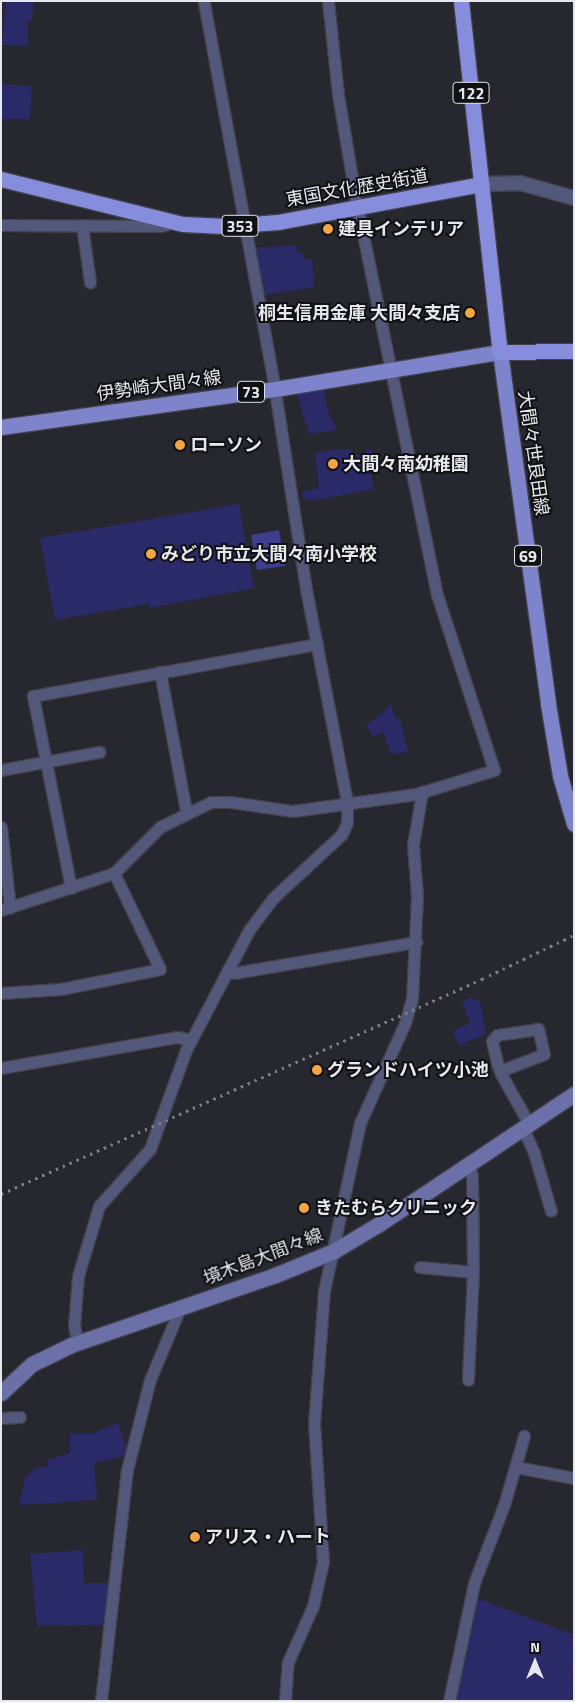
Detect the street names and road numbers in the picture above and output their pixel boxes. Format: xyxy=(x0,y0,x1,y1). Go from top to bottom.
road number: 122 xyxy=(452,80,490,106)
street label: 東国文化歴史街道 xyxy=(284,165,430,211)
road number: 353 xyxy=(221,212,259,240)
street label: 伊勢崎大間々線 xyxy=(95,367,223,405)
road number: 73 xyxy=(236,378,266,406)
street label: 大間々世良田線 xyxy=(514,389,552,517)
road number: 69 xyxy=(513,542,543,570)
street label: 境木島大間々線 xyxy=(200,1224,326,1290)

